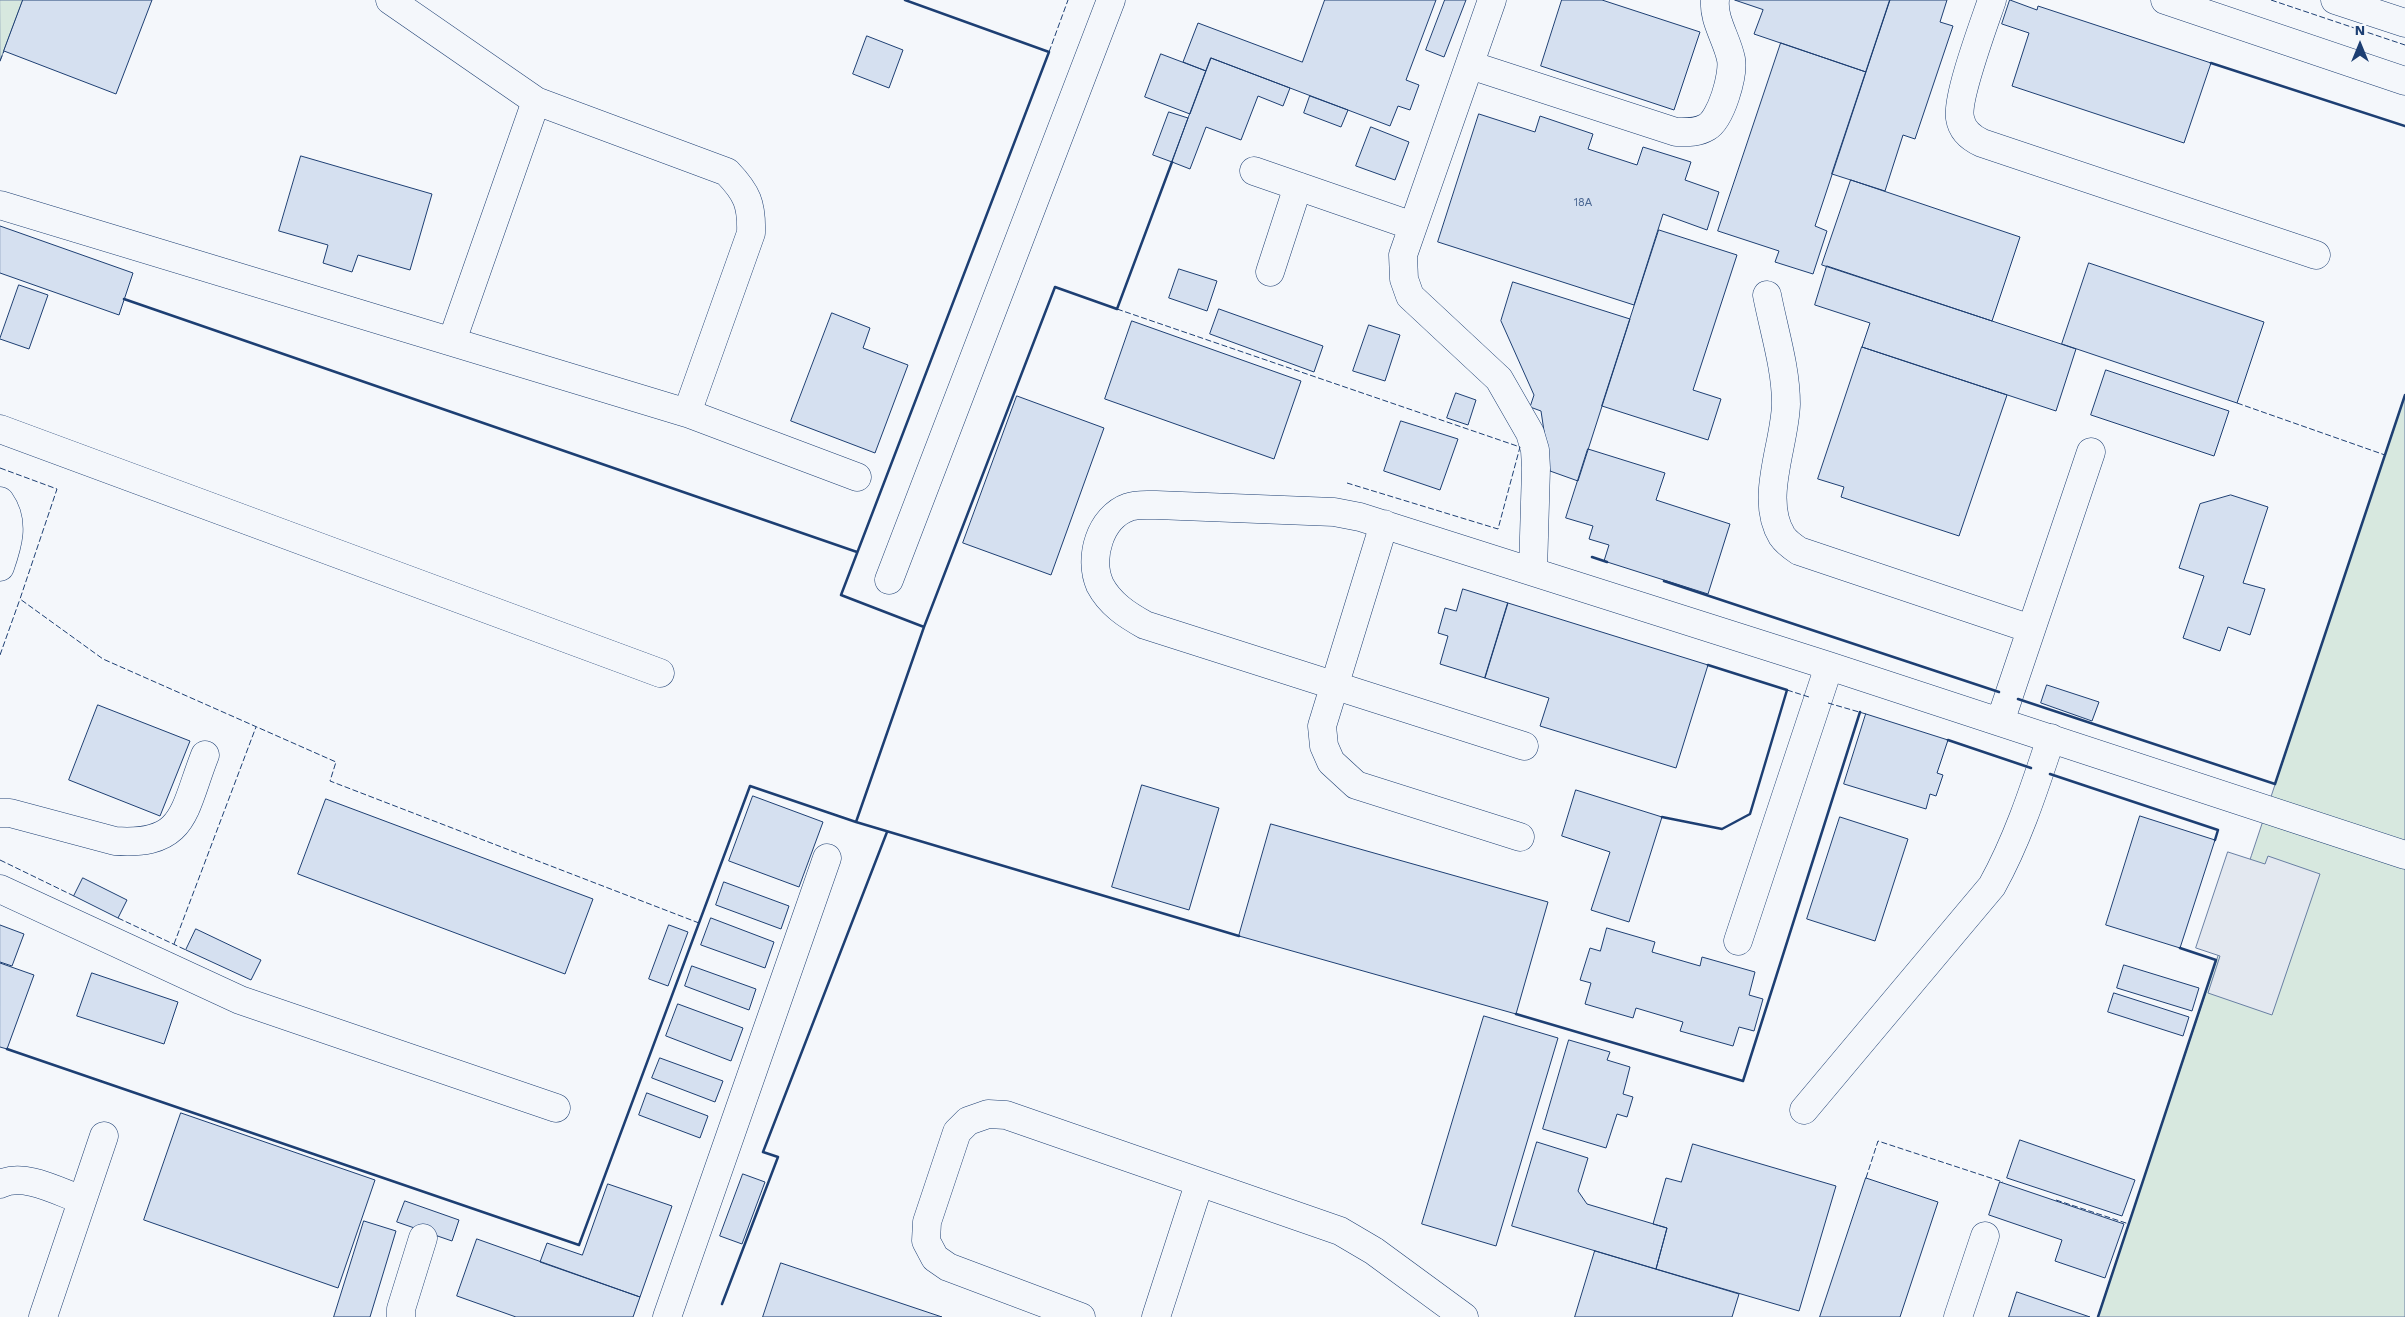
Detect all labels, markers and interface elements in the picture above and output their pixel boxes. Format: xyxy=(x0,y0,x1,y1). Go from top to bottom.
north arrow xyxy=(2335,20,2385,70)
text: N xyxy=(2355,22,2365,38)
house number: 18А xyxy=(1574,196,1592,210)

